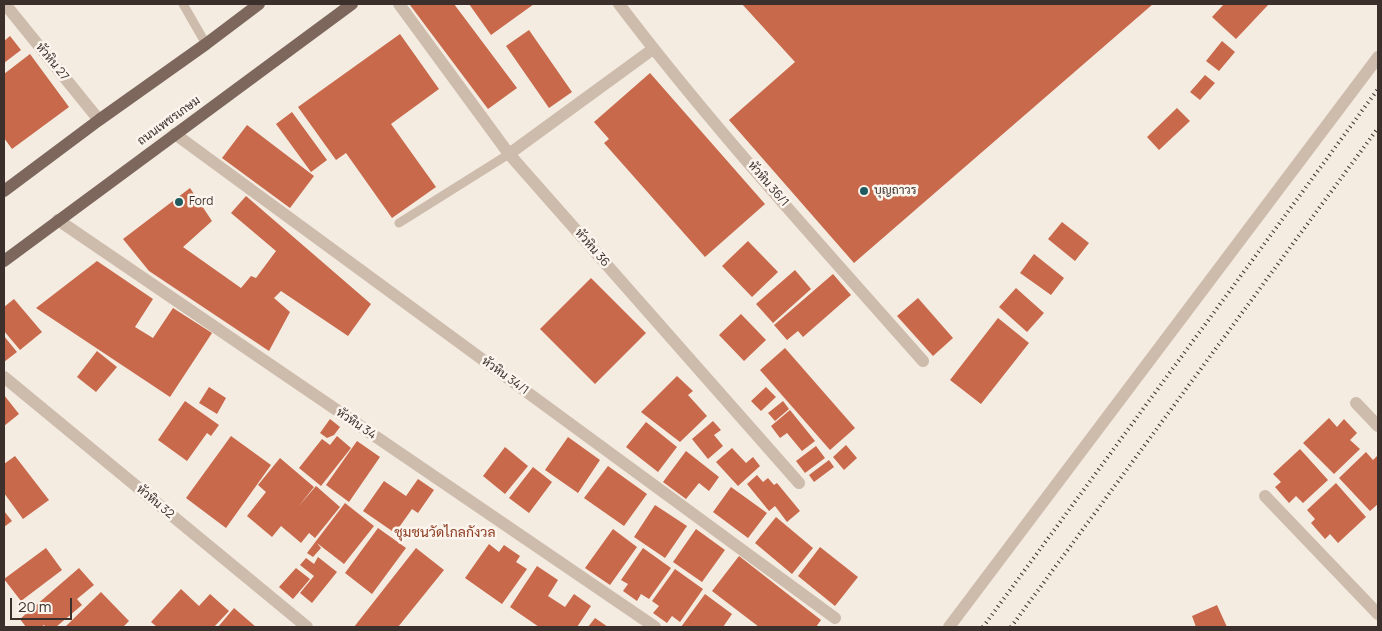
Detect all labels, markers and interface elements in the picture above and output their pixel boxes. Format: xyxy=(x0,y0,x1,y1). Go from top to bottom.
street label: หัวหิน 27 xyxy=(32,40,72,84)
street label: ถนนเพชรเกษม xyxy=(135,93,203,149)
street label: หัวหิน 36/1 xyxy=(745,159,791,209)
place label: บุญถาวร xyxy=(874,184,916,198)
marker: บุญถาวร xyxy=(858,185,870,197)
place label: Ford xyxy=(189,195,213,209)
marker: Ford xyxy=(173,196,185,208)
street label: หัวหิน 36 xyxy=(572,226,612,270)
street label: หัวหิน 34/1 xyxy=(479,354,531,398)
street label: หัวหิน 34 xyxy=(333,405,379,443)
street label: หัวหิน 32 xyxy=(133,482,177,522)
district label: ชุมชนวัดไกลกังวล xyxy=(394,525,496,541)
scale bar xyxy=(12,588,75,620)
text: 20 m xyxy=(18,596,51,617)

